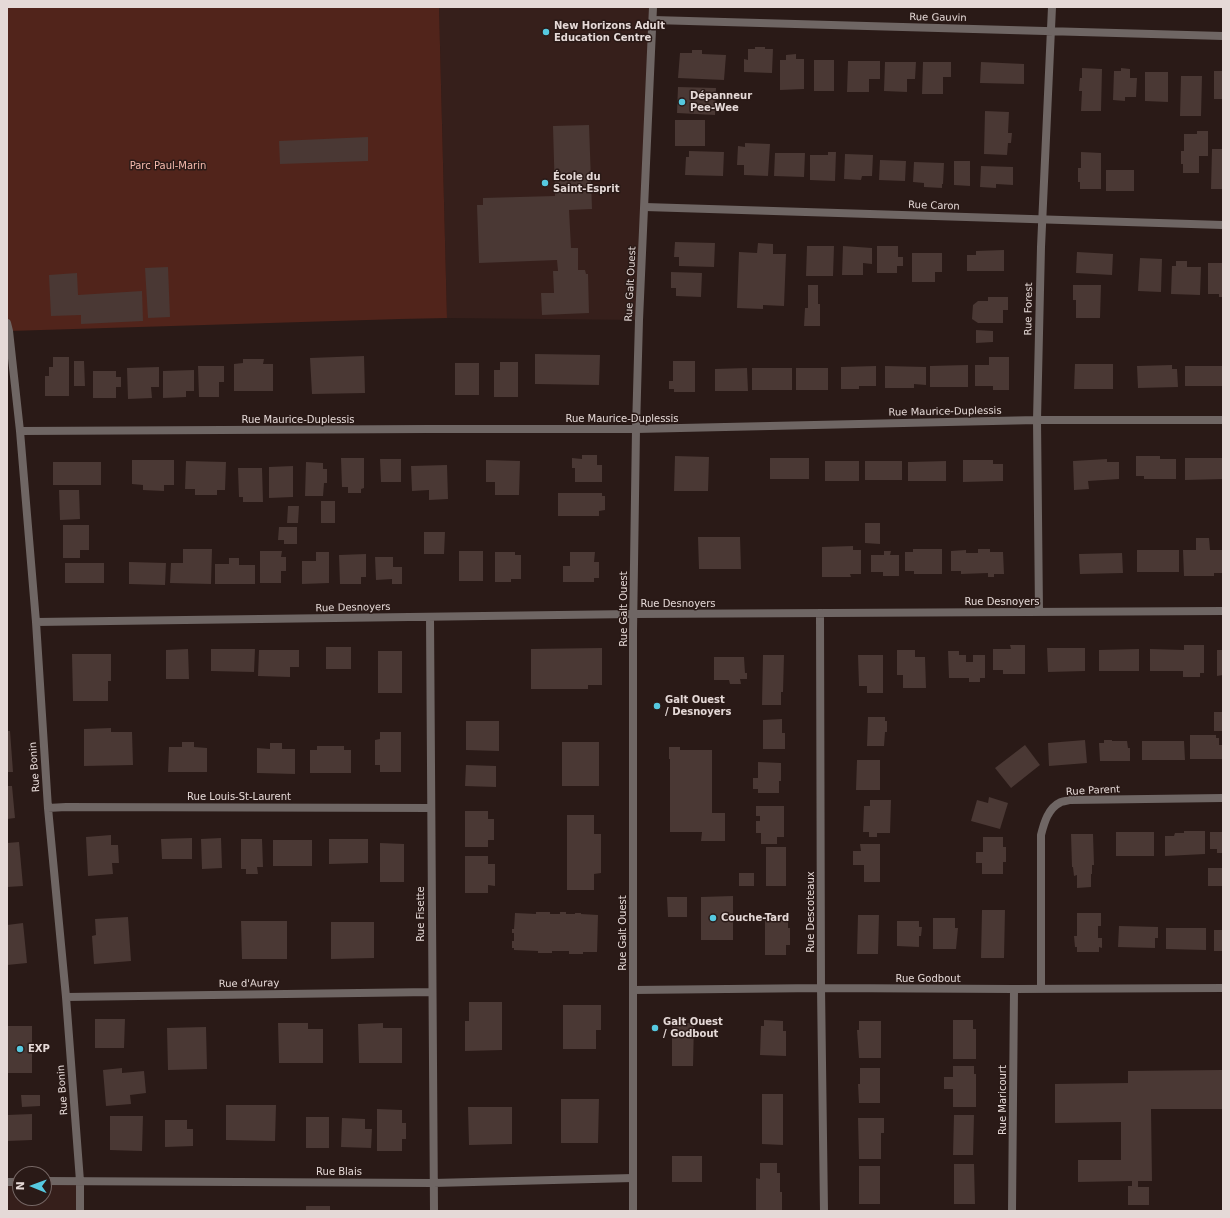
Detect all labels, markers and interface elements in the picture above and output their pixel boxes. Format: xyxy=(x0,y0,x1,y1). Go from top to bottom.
street label: Rue Gauvin xyxy=(909,11,967,25)
place label: New Horizons Adult Education Centre xyxy=(554,20,665,44)
marker: New Horizons Adult Education Centre xyxy=(541,27,551,37)
place label: Dépanneur Pee-Wee xyxy=(690,90,752,114)
marker: Dépanneur Pee-Wee xyxy=(677,97,687,107)
park label: Parc Paul-Marin xyxy=(130,160,206,172)
place label: École du Saint-Esprit xyxy=(553,171,620,194)
marker: École du Saint-Esprit xyxy=(540,178,550,188)
street label: Rue Caron xyxy=(908,199,960,213)
street label: Rue Galt Ouest xyxy=(623,246,639,322)
street label: Rue Forest xyxy=(1023,282,1035,336)
street label: Rue Maurice-Duplessis xyxy=(888,405,1002,419)
street label: Rue Maurice-Duplessis xyxy=(565,413,679,425)
street label: Rue Maurice-Duplessis xyxy=(241,414,355,426)
street label: Rue Galt Ouest xyxy=(618,571,630,647)
street label: Rue Desnoyers xyxy=(964,596,1040,608)
street label: Rue Desnoyers xyxy=(640,598,716,610)
street label: Rue Desnoyers xyxy=(315,601,391,615)
place label: Galt Ouest / Desnoyers xyxy=(665,694,731,718)
marker: Galt Ouest / Desnoyers xyxy=(652,701,662,711)
street label: Rue Bonin xyxy=(27,741,43,793)
street label: Rue Parent xyxy=(1066,784,1120,798)
street label: Rue Louis-St-Laurent xyxy=(187,791,291,803)
street label: Rue Descoteaux xyxy=(805,871,817,953)
street label: Rue Fisette xyxy=(415,886,427,942)
street label: Rue Galt Ouest xyxy=(617,895,629,971)
place label: Couche-Tard xyxy=(721,912,789,924)
marker: Couche-Tard xyxy=(708,913,718,923)
street label: Rue Godbout xyxy=(895,973,961,985)
street label: Rue d'Auray xyxy=(219,977,279,991)
place label: Galt Ouest / Godbout xyxy=(663,1016,723,1040)
marker: Galt Ouest / Godbout xyxy=(650,1023,660,1033)
place label: EXP xyxy=(28,1043,50,1055)
marker: EXP xyxy=(15,1044,25,1054)
street label: Rue Bonin xyxy=(55,1064,71,1116)
street label: Rue Maricourt xyxy=(997,1065,1009,1135)
north arrow xyxy=(12,1166,52,1206)
street label: Rue Blais xyxy=(316,1166,362,1178)
text: N xyxy=(14,1181,27,1191)

